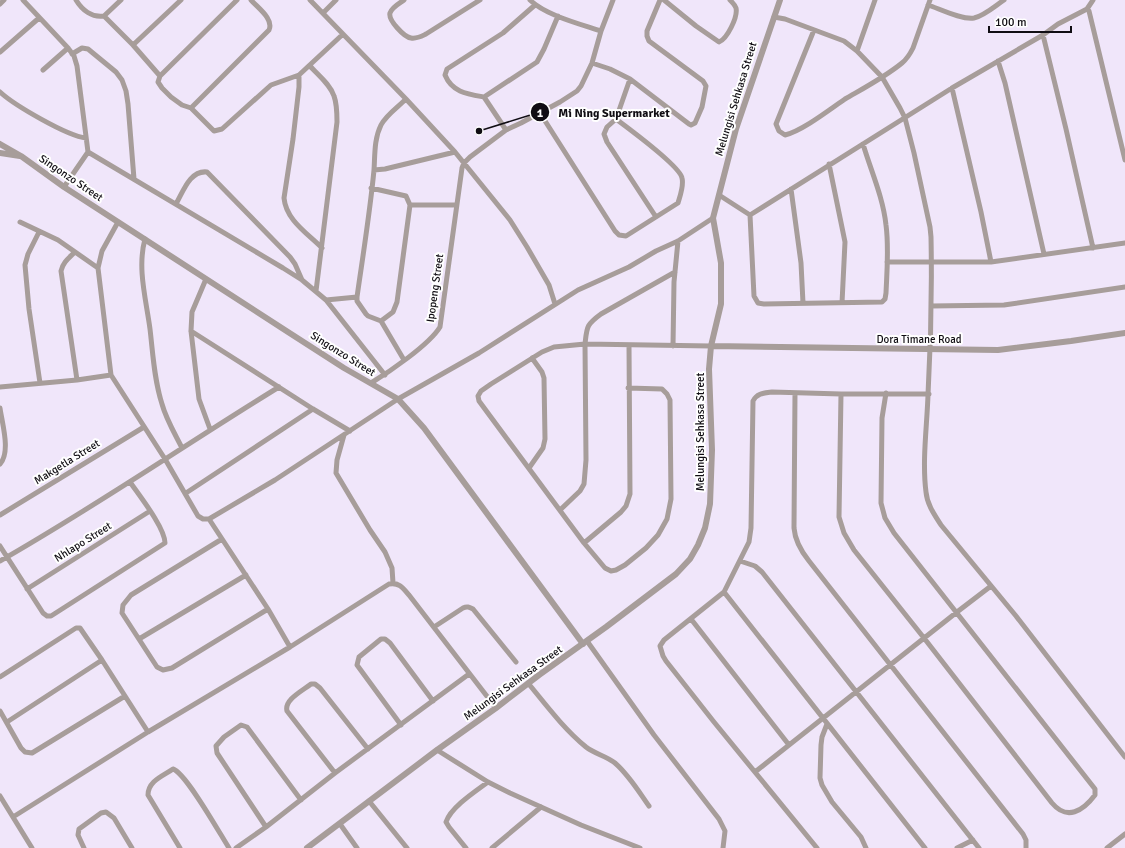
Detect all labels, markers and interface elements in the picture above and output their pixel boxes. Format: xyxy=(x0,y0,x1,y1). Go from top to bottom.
scale bar xyxy=(989,8,1071,34)
text: 100 m xyxy=(995,15,1027,30)
street label: Melungisi Sehkasa Street xyxy=(712,40,760,158)
callout: Mi Ning Supermarket xyxy=(530,100,678,124)
text: 1 xyxy=(537,106,544,121)
text: Mi Ning Supermarket xyxy=(558,106,670,121)
street label: Singonzo Street xyxy=(37,152,105,204)
street label: Ipopeng Street xyxy=(424,253,446,323)
street label: Singonzo Street xyxy=(308,329,378,379)
street label: Dora Timane Road xyxy=(876,333,962,346)
street label: Melungisi Sehkasa Street xyxy=(694,373,707,491)
street label: Makgetla Street xyxy=(32,437,102,487)
street label: Nhlapo Street xyxy=(52,519,114,565)
street label: Melungisi Sehkasa Street xyxy=(461,643,565,723)

